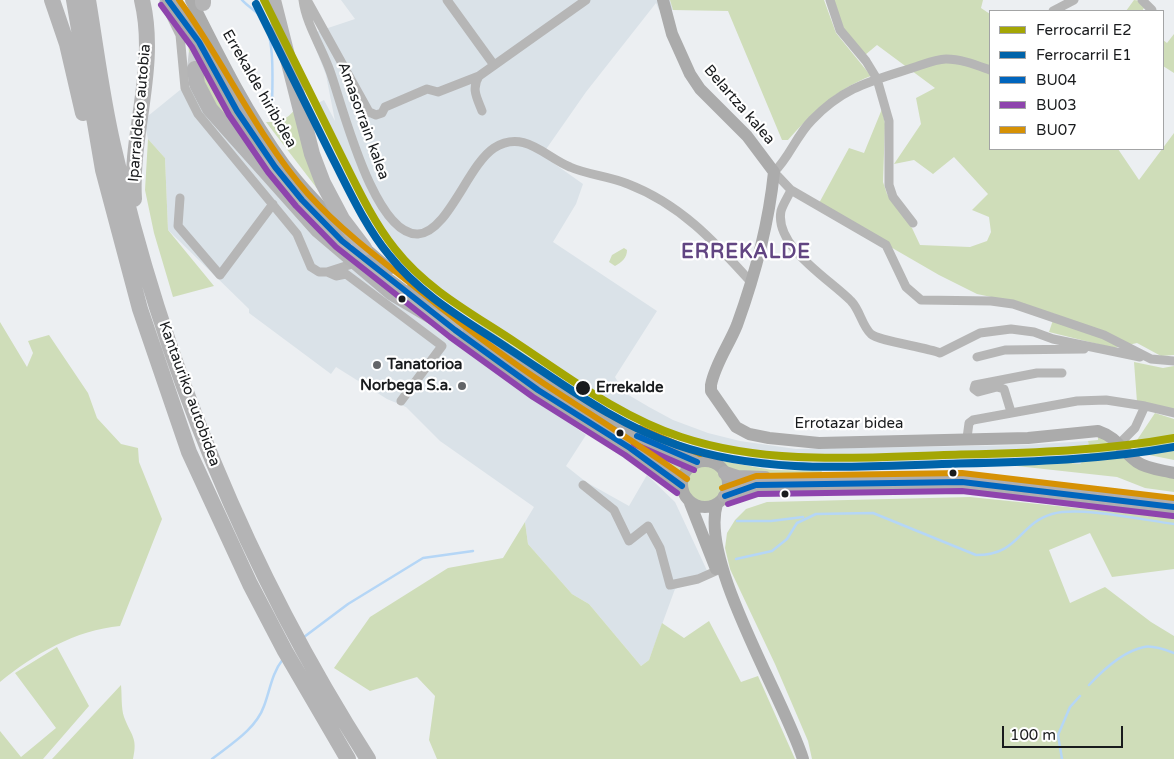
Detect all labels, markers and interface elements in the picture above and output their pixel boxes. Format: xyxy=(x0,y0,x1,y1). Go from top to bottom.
legend xyxy=(989,10,1164,150)
text: Ferrocarril E2 xyxy=(1036,21,1132,39)
street label: Errekalde hiribidea xyxy=(218,27,300,151)
street label: Iparraldeko autobia xyxy=(125,43,155,183)
text: Ferrocarril E1 xyxy=(1036,46,1132,64)
street label: Amasorrain kalea xyxy=(333,60,393,182)
street label: Belartza kalea xyxy=(700,62,778,148)
text: BU04 xyxy=(1036,71,1077,89)
text: BU03 xyxy=(1036,96,1077,114)
text: BU07 xyxy=(1036,121,1077,139)
district label: ERREKALDE xyxy=(680,241,812,265)
unlabelled marker xyxy=(397,294,407,304)
street label: Kantauriko autobidea xyxy=(154,319,224,469)
place label: Tanatorioa xyxy=(387,356,463,374)
marker: Tanatorioa xyxy=(371,359,383,371)
place label: Norbega S.a. xyxy=(360,377,452,395)
marker: Errekalde xyxy=(574,379,592,397)
place label: Errekalde xyxy=(596,379,663,397)
marker: Norbega S.a. xyxy=(456,380,468,392)
street label: Errotazar bidea xyxy=(794,415,904,433)
unlabelled marker xyxy=(615,428,625,438)
unlabelled marker xyxy=(948,468,958,478)
unlabelled marker xyxy=(780,489,790,499)
scale bar xyxy=(1004,716,1125,748)
text: 100 m xyxy=(1010,726,1056,744)

